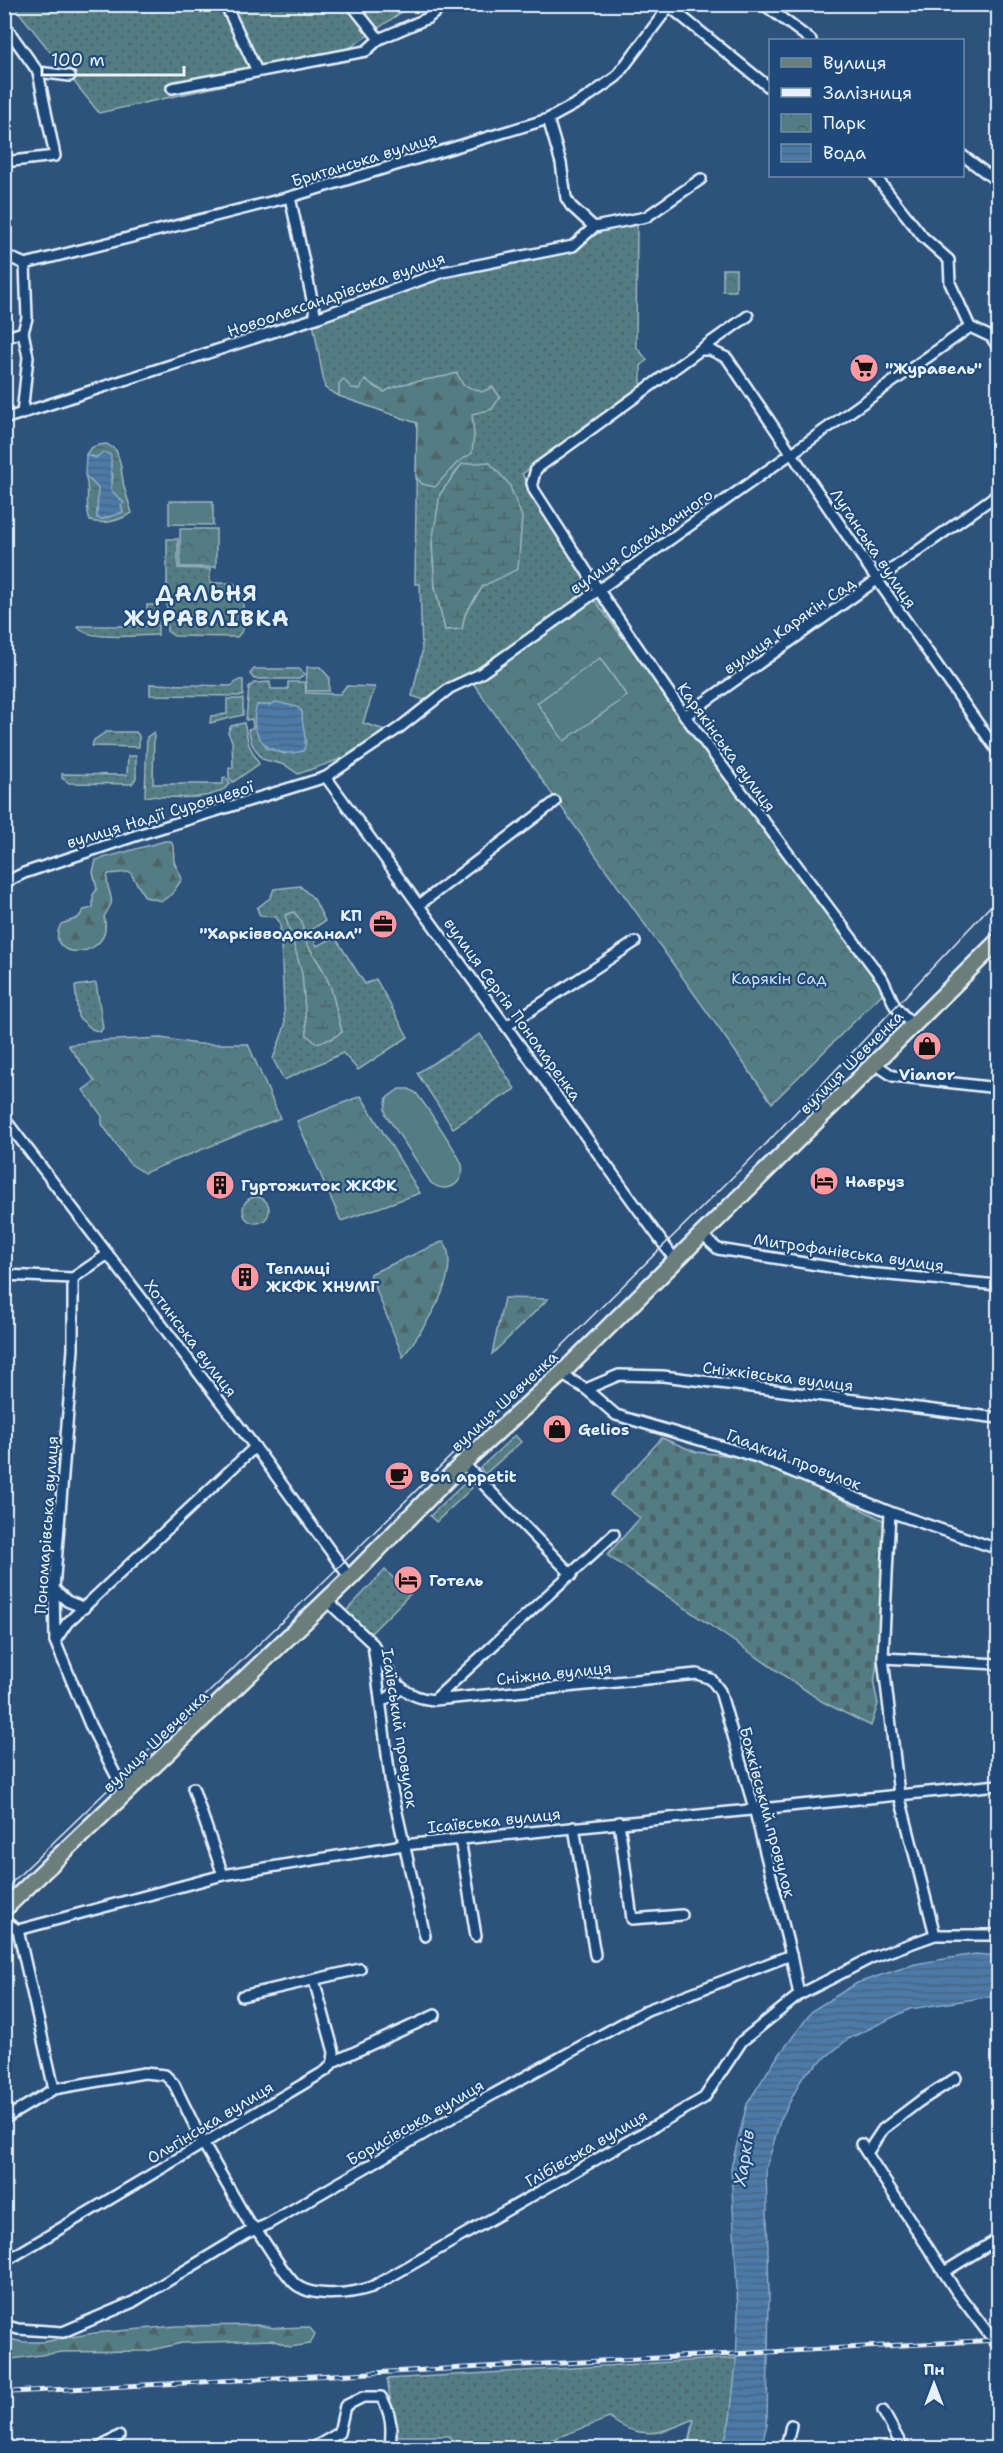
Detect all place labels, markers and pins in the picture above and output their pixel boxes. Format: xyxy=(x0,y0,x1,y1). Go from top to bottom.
supermarket icon: "Журавель" xyxy=(848,352,880,384)
place label: "Журавель" xyxy=(885,358,982,379)
place label: КП "Харківводоканал" xyxy=(199,905,362,944)
office icon: КП "Харківводоканал" xyxy=(367,908,399,940)
shop icon: Vianor xyxy=(911,1030,943,1062)
place label: Vianor xyxy=(899,1064,956,1085)
hotel icon: Навруз xyxy=(808,1165,840,1197)
building icon: Гуртожиток ЖКФК xyxy=(204,1169,236,1201)
place label: Навруз xyxy=(845,1171,905,1192)
place label: Гуртожиток ЖКФК xyxy=(241,1175,397,1196)
place label: Теплиці ЖКФК ХНУМГ xyxy=(266,1258,380,1297)
building icon: Теплиці ЖКФК ХНУМГ xyxy=(229,1261,261,1293)
shop icon: Gelios xyxy=(541,1413,573,1445)
place label: Gelios xyxy=(578,1419,629,1440)
cafe icon: Bon appetit xyxy=(383,1460,415,1492)
place label: Bon appetit xyxy=(420,1466,517,1487)
hotel icon: Готель xyxy=(392,1564,424,1596)
place label: Готель xyxy=(429,1570,484,1591)

